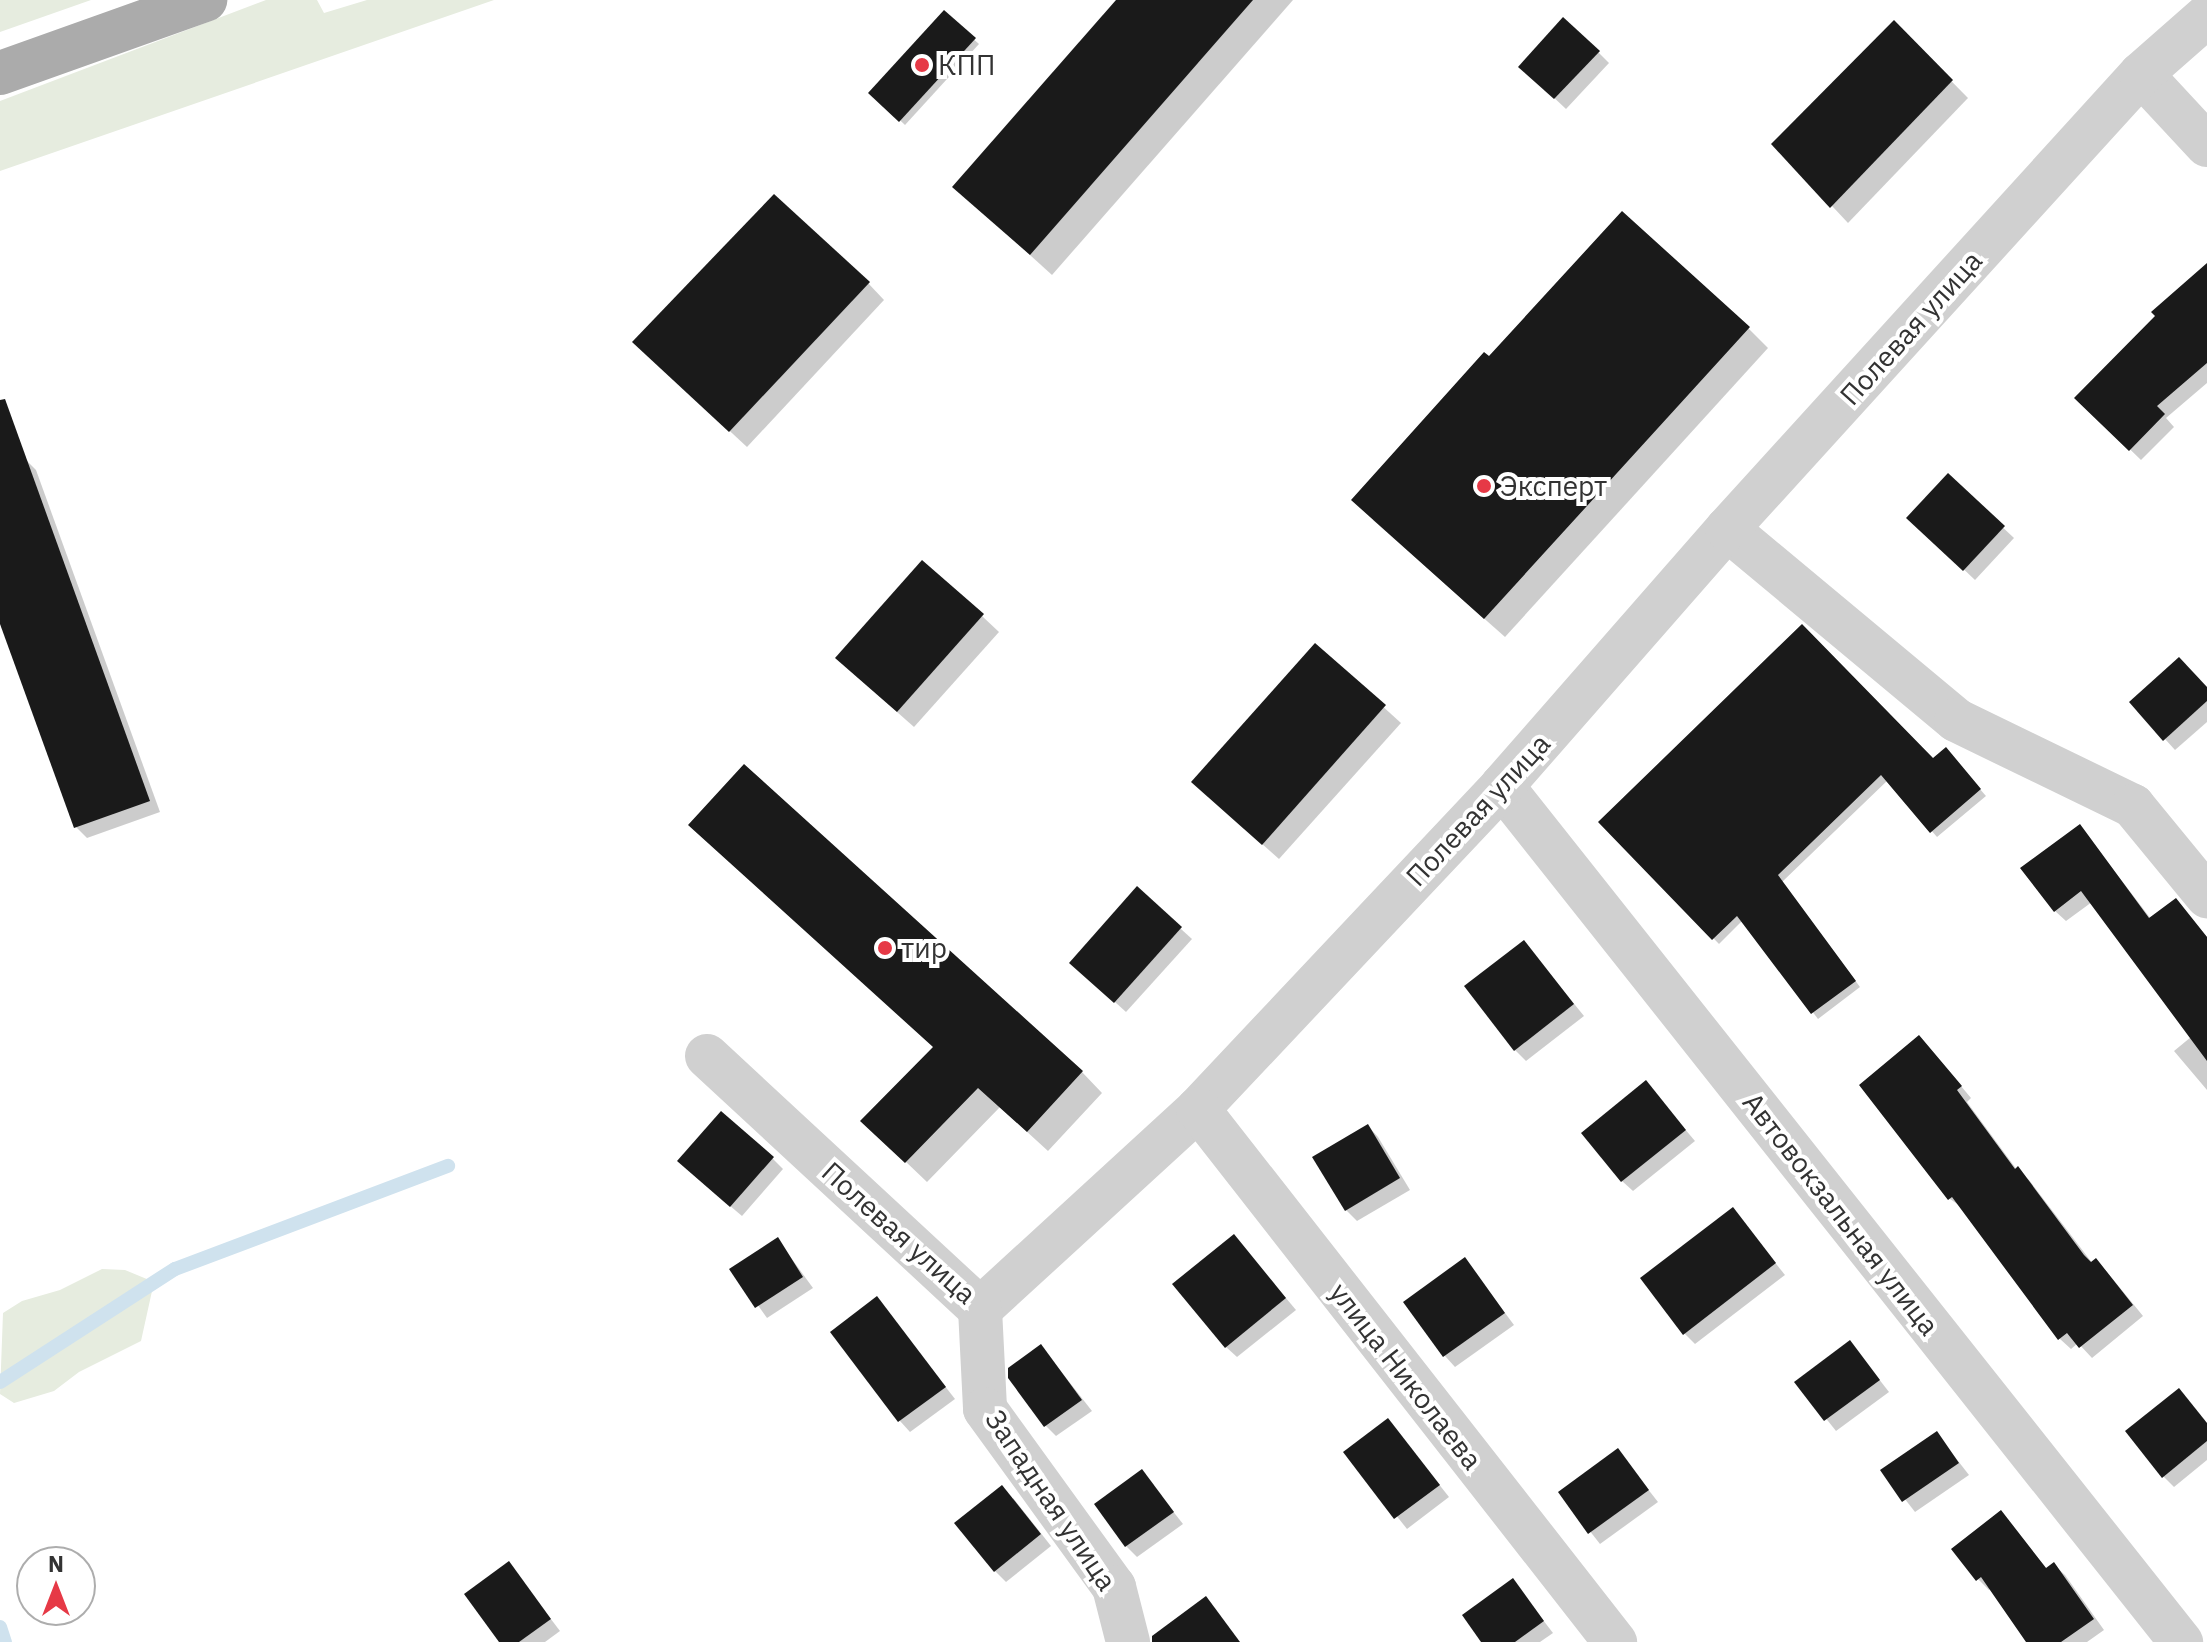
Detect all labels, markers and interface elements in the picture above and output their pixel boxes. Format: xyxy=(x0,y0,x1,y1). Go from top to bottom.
place label: КПП xyxy=(938,48,995,82)
marker: КПП xyxy=(913,56,931,74)
street label: Полевая улица xyxy=(1833,244,1989,412)
place label: Эксперт xyxy=(1500,469,1607,503)
marker: Эксперт xyxy=(1475,477,1493,495)
street label: Полевая улица xyxy=(1399,727,1557,893)
place label: тир xyxy=(901,931,947,965)
marker: тир xyxy=(876,939,894,957)
street label: Автовокзальная улица xyxy=(1736,1086,1946,1342)
street label: Полевая улица xyxy=(815,1155,983,1311)
street label: улица Николаева xyxy=(1323,1276,1489,1476)
street label: Западная улица xyxy=(978,1403,1124,1597)
north arrow xyxy=(16,1546,96,1626)
text: N xyxy=(48,1549,64,1578)

